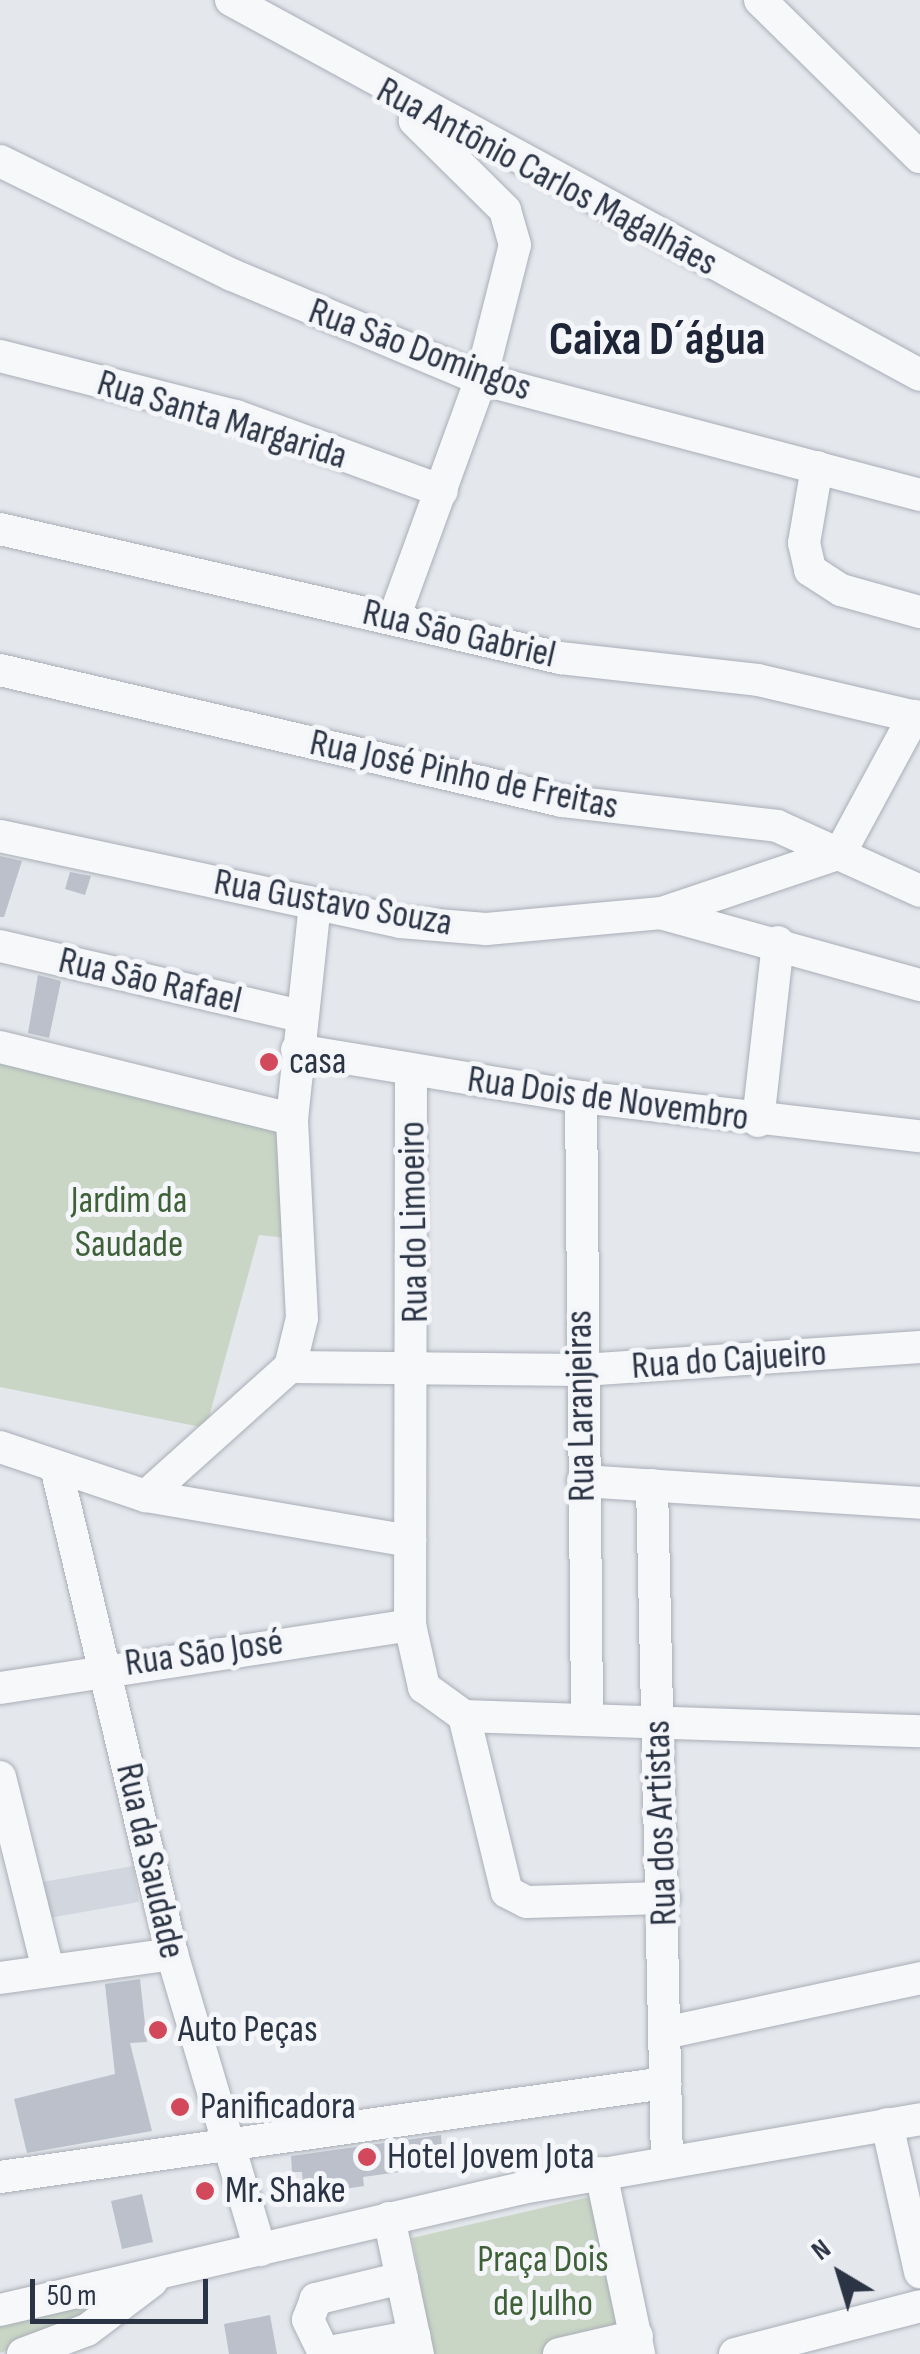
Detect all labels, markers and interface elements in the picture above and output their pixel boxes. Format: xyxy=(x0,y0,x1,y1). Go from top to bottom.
street label: Rua Antônio Carlos Magalhães xyxy=(369,68,725,286)
street label: Rua São Domingos xyxy=(303,289,537,411)
district label: Caixa D´água xyxy=(549,311,765,369)
street label: Rua Santa Margarida xyxy=(92,360,352,480)
street label: Rua São Gabriel xyxy=(358,590,560,678)
street label: Rua José Pinho de Freitas xyxy=(306,720,622,830)
street label: Rua Gustavo Souza xyxy=(210,860,456,946)
street label: Rua São Rafael xyxy=(54,938,246,1024)
place label: casa xyxy=(289,1039,346,1085)
marker: casa xyxy=(258,1051,280,1073)
street label: Rua Dois de Novembro xyxy=(465,1057,751,1141)
street label: Rua do Limoeiro xyxy=(389,1121,439,1323)
park label: Jardim da Saudade xyxy=(71,1178,187,1268)
street label: Rua Laranjeiras xyxy=(557,1310,605,1502)
street label: Rua do Cajueiro xyxy=(630,1330,828,1390)
street label: Rua São José xyxy=(122,1619,286,1687)
street label: Rua dos Artistas xyxy=(635,1719,687,1927)
street label: Rua da Saudade xyxy=(105,1759,195,1963)
place label: Auto Peças xyxy=(178,2007,318,2053)
marker: Auto Peças xyxy=(147,2019,169,2041)
place label: Panificadora xyxy=(200,2084,356,2130)
marker: Panificadora xyxy=(169,2096,191,2118)
place label: Hotel Jovem Jota xyxy=(387,2134,595,2180)
marker: Hotel Jovem Jota xyxy=(356,2146,378,2168)
place label: Mr. Shake xyxy=(225,2168,346,2214)
marker: Mr. Shake xyxy=(194,2180,216,2202)
north arrow xyxy=(790,2224,890,2324)
text: N xyxy=(805,2232,837,2268)
park label: Praça Dois de Julho xyxy=(477,2237,609,2326)
scale bar xyxy=(35,2259,212,2321)
text: 50 m xyxy=(47,2278,96,2314)

